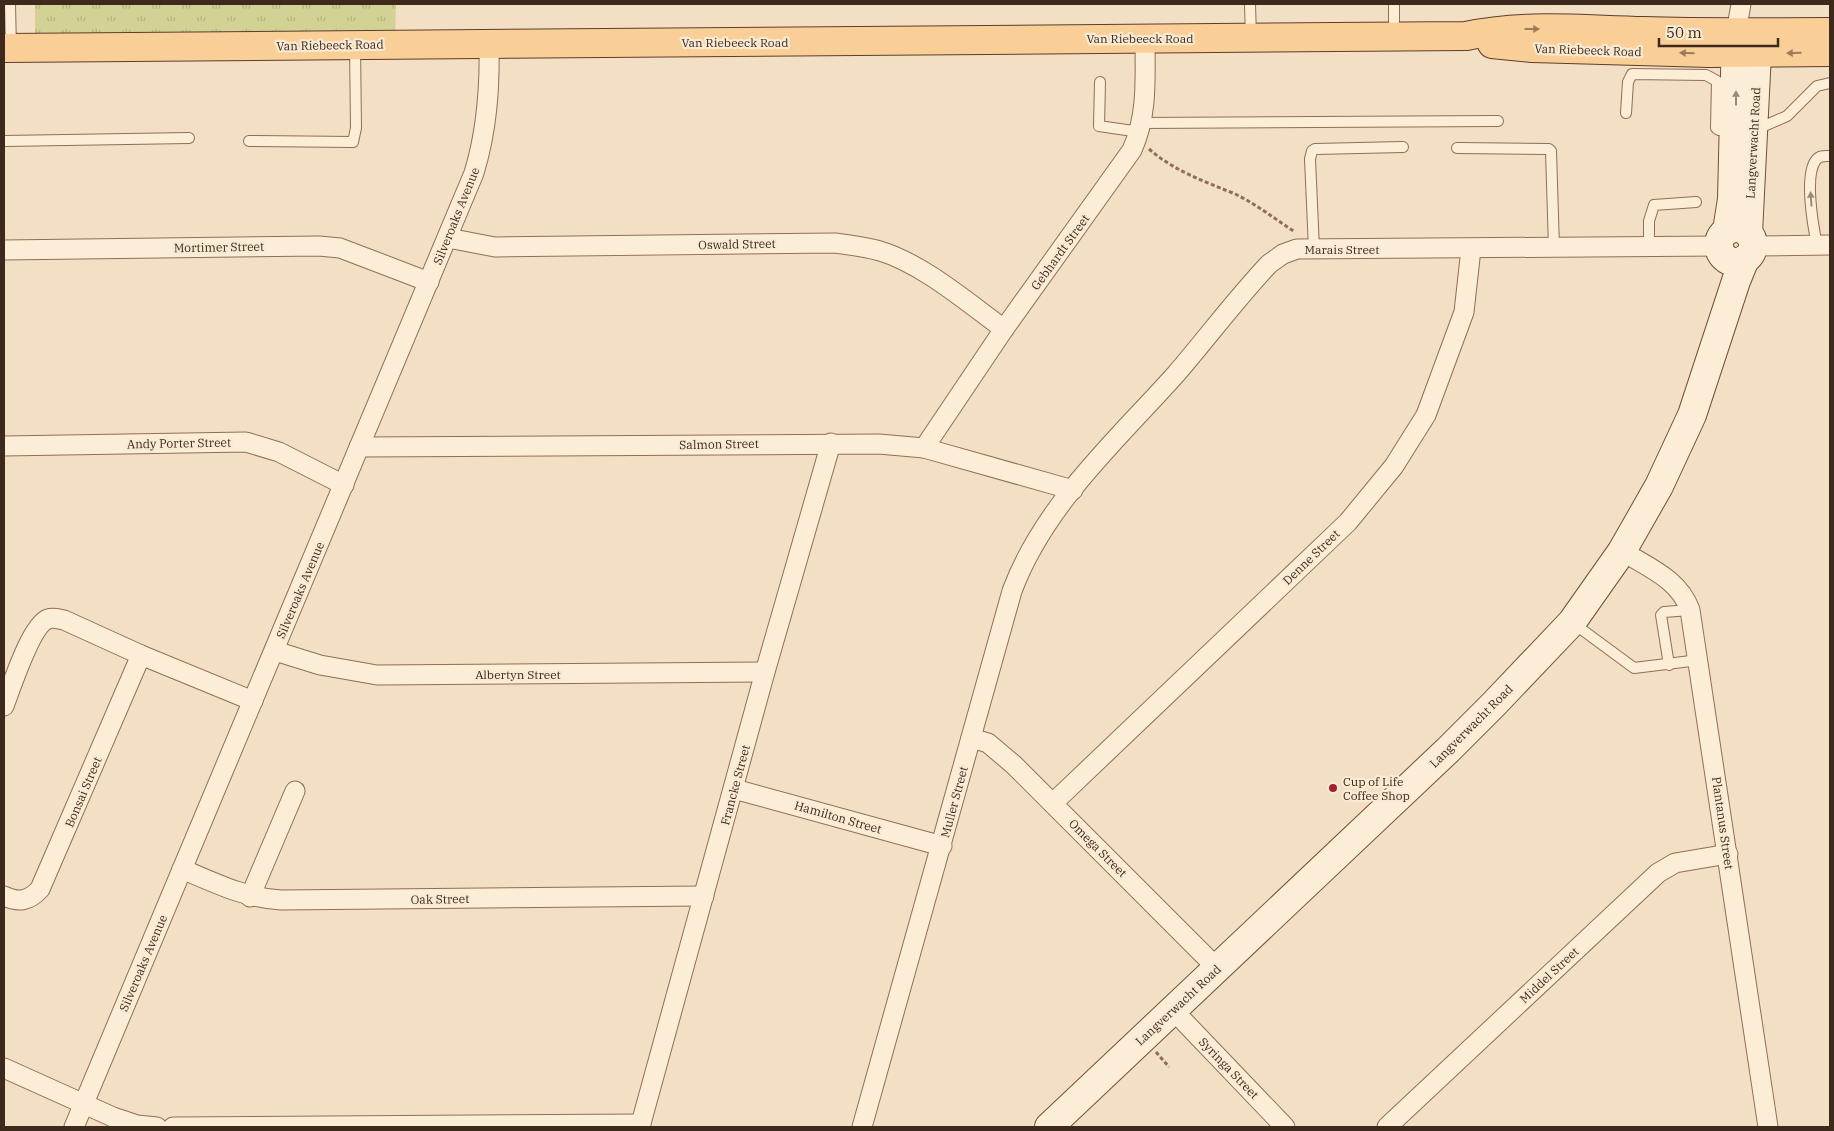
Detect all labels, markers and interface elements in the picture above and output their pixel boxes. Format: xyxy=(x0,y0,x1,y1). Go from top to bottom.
scale bar xyxy=(1659,15,1778,47)
text: 50 m xyxy=(1666,23,1702,42)
one-way arrow xyxy=(1524,25,1540,33)
street label: Van Riebeeck Road xyxy=(1086,31,1194,46)
street label: Van Riebeeck Road xyxy=(681,35,789,50)
street label: Van Riebeeck Road xyxy=(276,37,384,53)
street label: Van Riebeeck Road xyxy=(1534,41,1642,59)
one-way arrow xyxy=(1679,49,1695,57)
one-way arrow xyxy=(1785,49,1801,57)
street label: Langverwacht Road xyxy=(1743,87,1763,199)
one-way arrow xyxy=(1732,89,1740,105)
street label: Silveroaks Avenue xyxy=(430,165,482,267)
one-way arrow xyxy=(1807,191,1815,207)
street label: Gebhardt Street xyxy=(1028,211,1092,293)
street label: Oswald Street xyxy=(698,236,776,252)
street label: Mortimer Street xyxy=(174,239,264,255)
street label: Marais Street xyxy=(1304,242,1380,257)
street label: Andy Porter Street xyxy=(127,435,231,451)
street label: Salmon Street xyxy=(679,436,759,452)
street label: Denne Street xyxy=(1279,526,1343,588)
street label: Silveroaks Avenue xyxy=(273,539,327,641)
street label: Albertyn Street xyxy=(475,667,561,682)
street label: Langverwacht Road xyxy=(1426,681,1516,771)
street label: Francke Street xyxy=(717,743,753,827)
street label: Bonsai Street xyxy=(61,754,105,830)
street label: Muller Street xyxy=(937,765,971,839)
place label: Cup of Life Coffee Shop xyxy=(1343,774,1410,803)
street label: Plantanus Street xyxy=(1709,776,1737,870)
marker: Cup of Life Coffee Shop xyxy=(1327,782,1339,794)
street label: Hamilton Street xyxy=(793,797,883,837)
street label: Omega Street xyxy=(1066,816,1130,880)
street label: Oak Street xyxy=(411,891,469,907)
street label: Silveroaks Avenue xyxy=(116,912,170,1014)
street label: Middel Street xyxy=(1516,944,1582,1006)
street label: Langverwacht Road xyxy=(1132,961,1224,1049)
street label: Syringa Street xyxy=(1196,1034,1262,1102)

